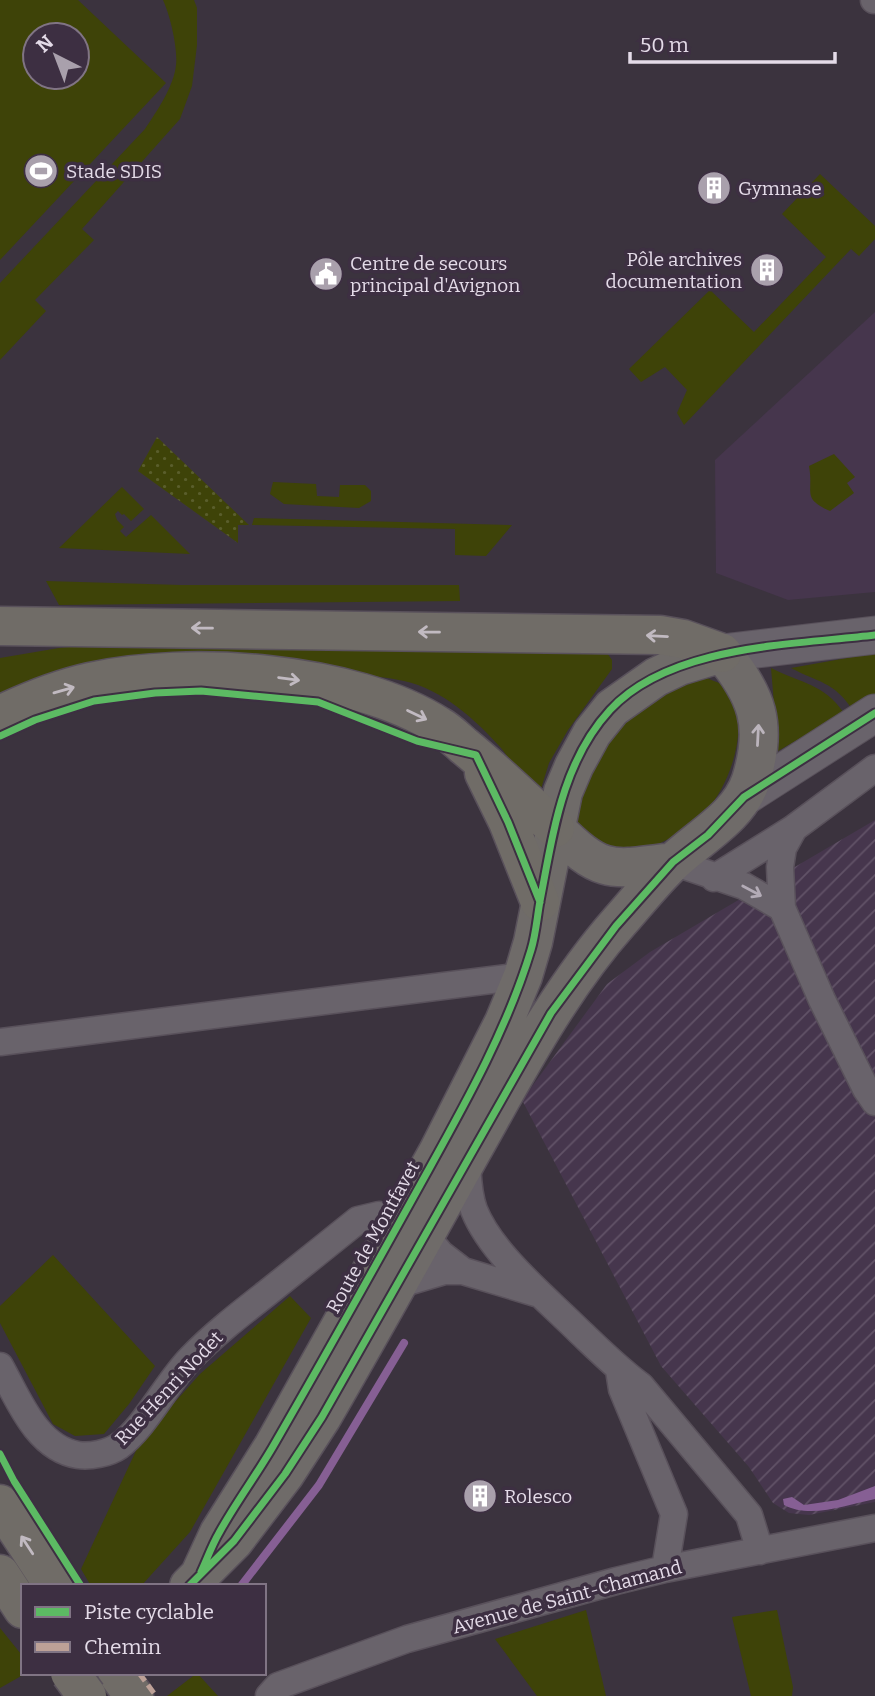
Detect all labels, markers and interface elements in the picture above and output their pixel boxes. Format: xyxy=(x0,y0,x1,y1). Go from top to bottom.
north arrow xyxy=(21,21,91,91)
scale bar xyxy=(630,21,835,65)
text: N xyxy=(32,30,58,57)
text: 50 m xyxy=(640,32,689,58)
sports icon: Stade SDIS xyxy=(22,152,60,190)
place label: Stade SDIS xyxy=(66,160,162,183)
building icon: Gymnase xyxy=(695,169,733,207)
place label: Gymnase xyxy=(738,177,822,200)
place label: Pôle archives documentation xyxy=(605,248,742,293)
building icon: Pôle archives documentation xyxy=(748,251,786,289)
place label: Centre de secours principal d'Avignon xyxy=(350,252,520,297)
public building icon: Centre de secours principal d'Avignon xyxy=(307,255,345,293)
one-way arrow xyxy=(190,621,213,635)
one-way arrow xyxy=(418,625,441,639)
one-way arrow xyxy=(645,630,668,643)
one-way arrow xyxy=(277,672,300,685)
one-way arrow xyxy=(52,682,74,695)
one-way arrow xyxy=(406,709,427,722)
one-way arrow xyxy=(752,724,765,747)
one-way arrow xyxy=(741,884,761,898)
street label: Route de Montfavet xyxy=(322,1157,425,1317)
street label: Rue Henri Nodet xyxy=(110,1326,228,1450)
building icon: Rolesco xyxy=(461,1477,499,1515)
place label: Rolesco xyxy=(504,1485,572,1508)
one-way arrow xyxy=(19,1536,34,1555)
street label: Avenue de Saint-Chamand xyxy=(450,1555,684,1639)
legend xyxy=(21,1584,266,1675)
text: Piste cyclable xyxy=(84,1599,214,1625)
text: Chemin xyxy=(84,1634,161,1660)

